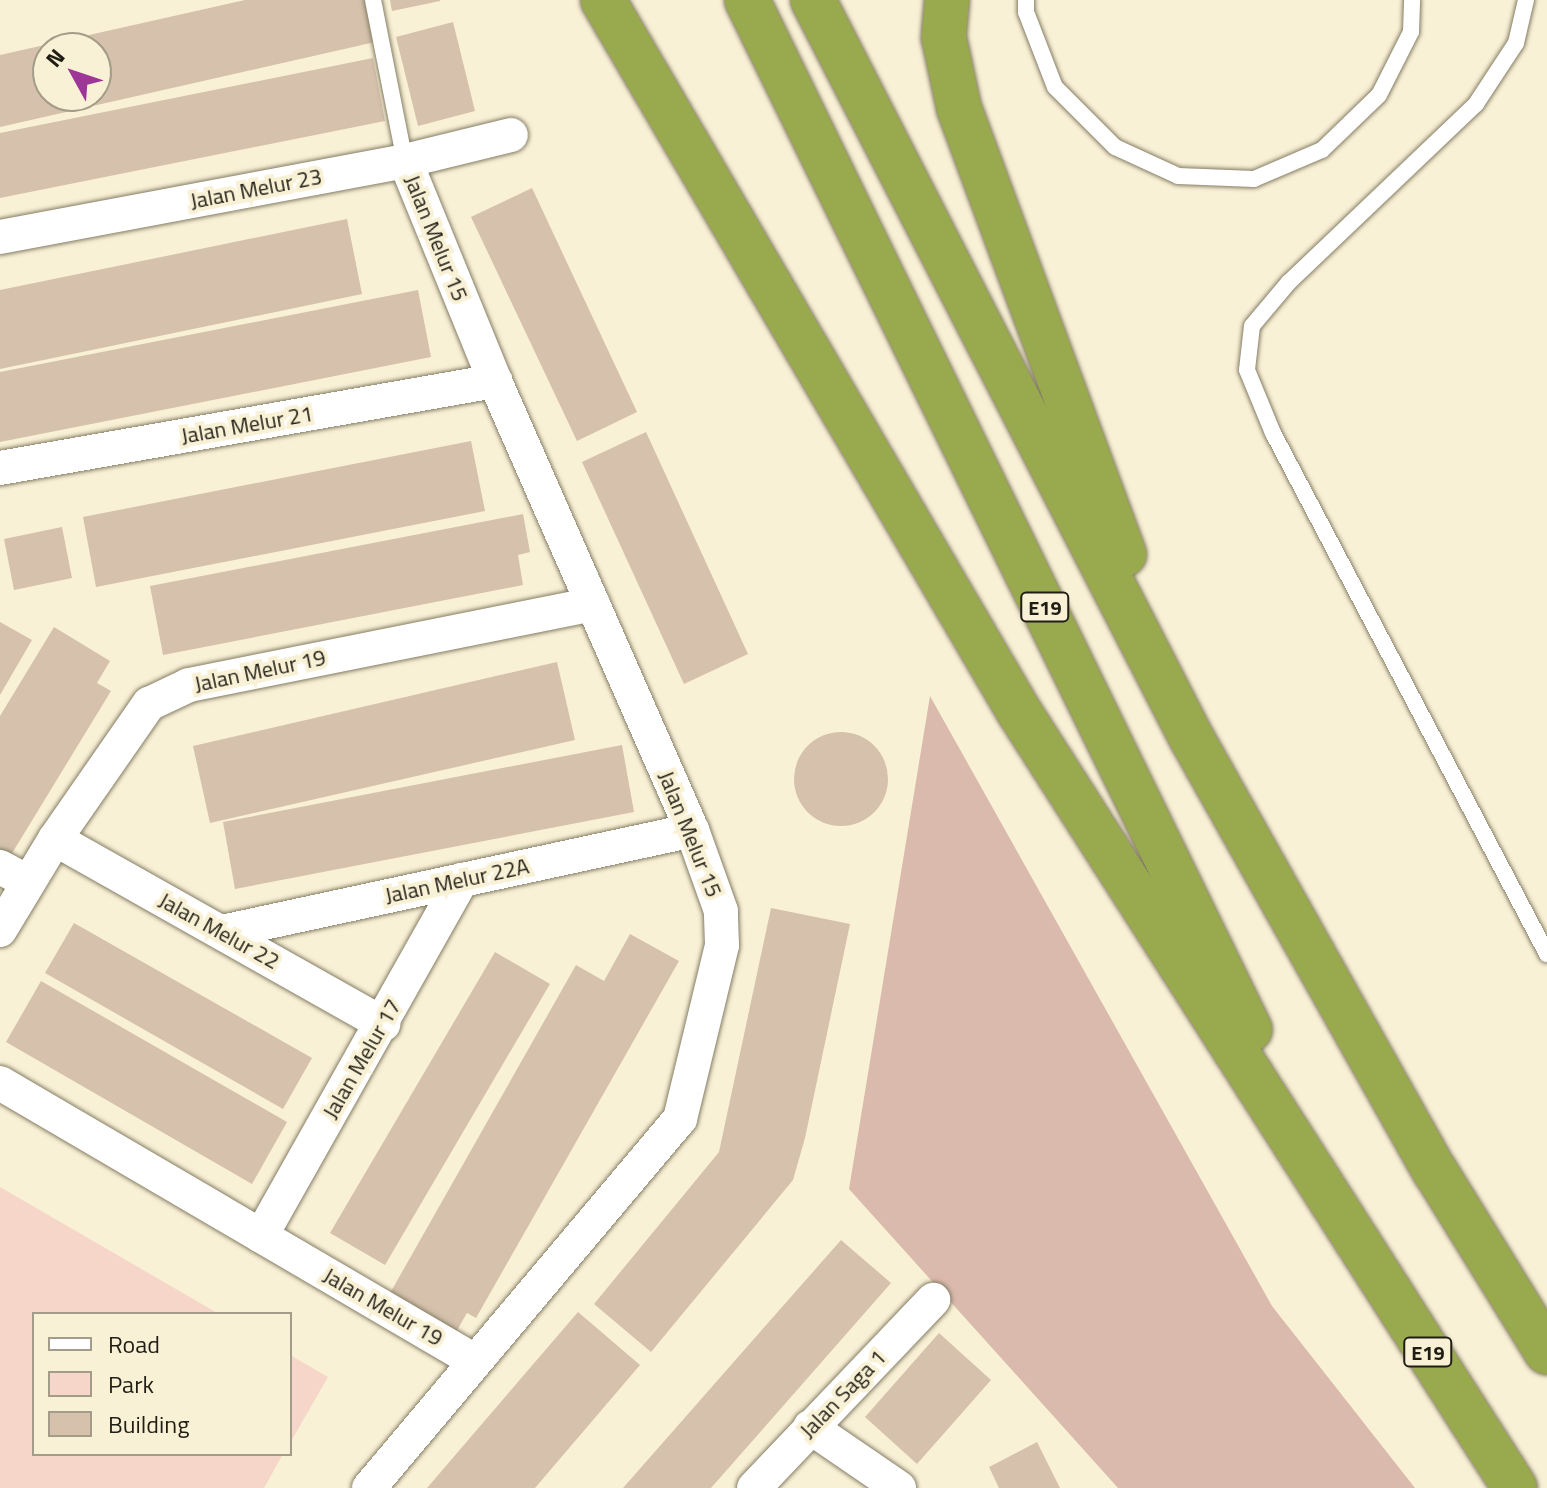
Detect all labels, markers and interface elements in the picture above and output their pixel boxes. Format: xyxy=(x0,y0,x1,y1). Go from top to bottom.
north arrow xyxy=(32,32,112,112)
text: N xyxy=(37,41,73,75)
street label: Jalan Melur 23 xyxy=(188,163,324,215)
street label: Jalan Melur 15 xyxy=(399,171,473,305)
street label: Jalan Melur 21 xyxy=(179,400,315,450)
road number: E19 xyxy=(1019,591,1071,623)
street label: Jalan Melur 19 xyxy=(192,644,328,698)
street label: Jalan Melur 15 xyxy=(653,767,727,901)
street label: Jalan Melur 22A xyxy=(383,853,531,909)
street label: Jalan Melur 22 xyxy=(154,887,284,975)
street label: Jalan Melur 17 xyxy=(317,995,407,1123)
street label: Jalan Melur 19 xyxy=(319,1262,447,1352)
legend xyxy=(32,1312,292,1456)
text: Road xyxy=(108,1326,160,1362)
road number: E19 xyxy=(1402,1336,1454,1368)
street label: Jalan Saga 1 xyxy=(794,1344,892,1444)
text: Park xyxy=(108,1366,154,1402)
text: Building xyxy=(108,1406,190,1442)

